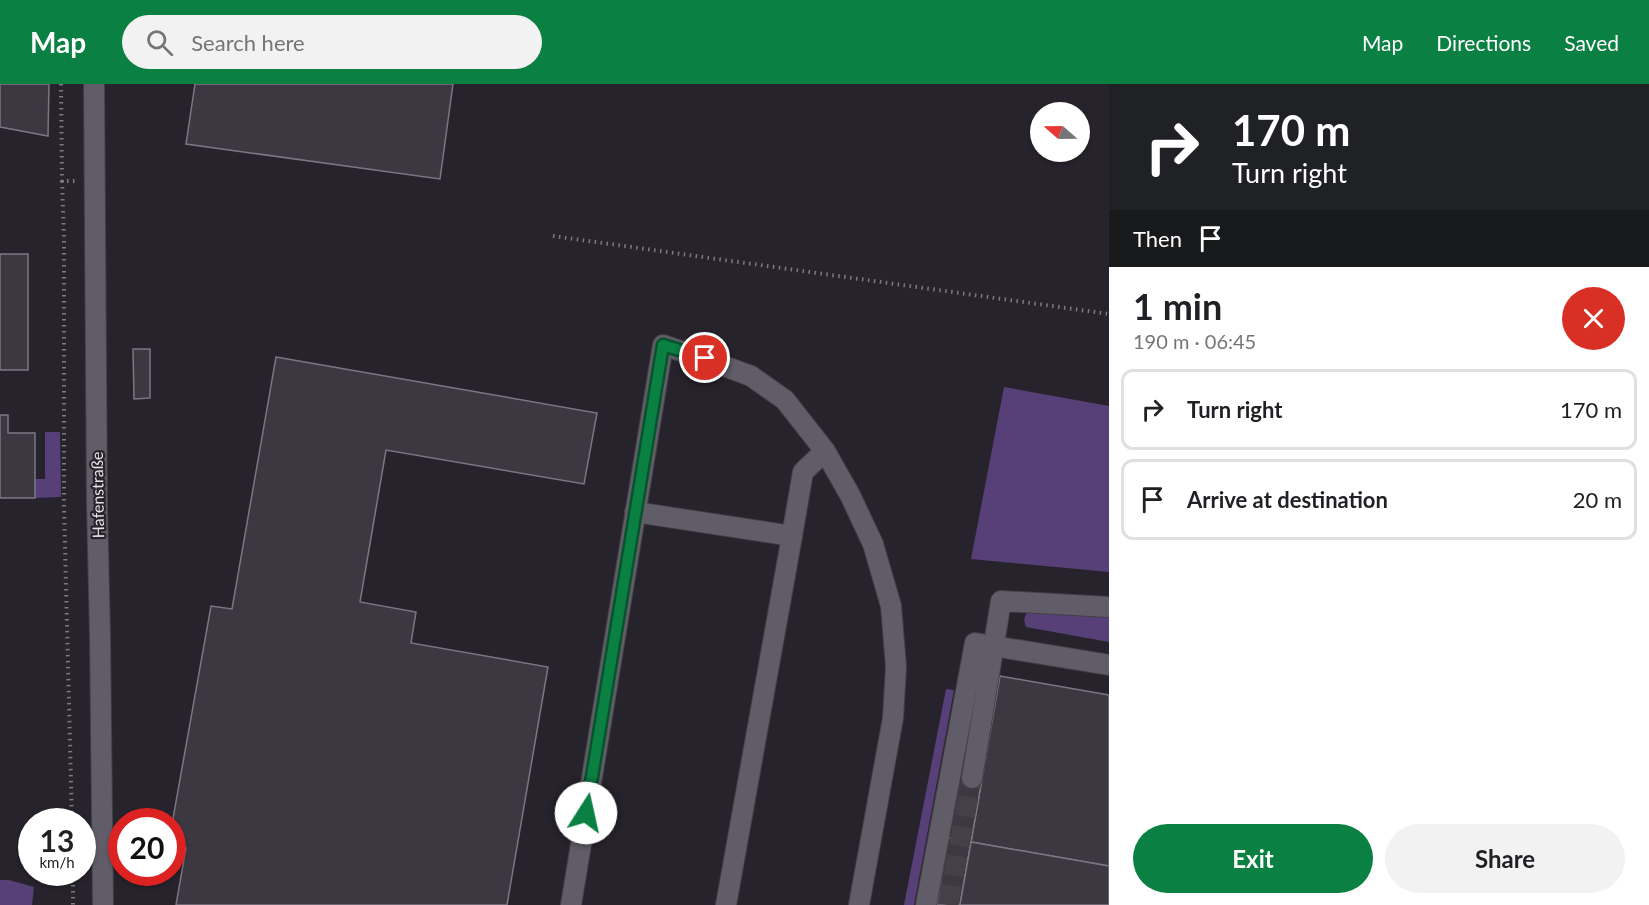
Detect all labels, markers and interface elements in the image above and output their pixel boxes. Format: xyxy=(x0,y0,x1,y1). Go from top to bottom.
search box xyxy=(122,15,542,69)
text: Map xyxy=(30,25,86,59)
icon: search xyxy=(143,26,176,59)
text: Search here xyxy=(191,29,305,56)
text: Map xyxy=(1362,30,1403,55)
text: Directions xyxy=(1436,30,1531,55)
text: Saved xyxy=(1564,30,1619,55)
north arrow xyxy=(1030,102,1090,162)
map controls xyxy=(1030,102,1090,162)
text: 170 m xyxy=(1232,105,1350,155)
icon: right xyxy=(1133,108,1211,186)
text: Turn right xyxy=(1232,156,1347,189)
icon: arrive xyxy=(1194,222,1227,255)
text: Then xyxy=(1133,225,1182,252)
text: 1 min xyxy=(1133,284,1222,328)
button: close xyxy=(1562,287,1625,350)
text: 190 m · 06:45 xyxy=(1133,329,1256,353)
pin xyxy=(679,332,730,383)
icon: arrive xyxy=(688,341,721,374)
icon: right xyxy=(1136,393,1169,426)
text: Turn right xyxy=(1187,396,1282,423)
text: 170 m xyxy=(1560,396,1622,423)
street label: Hafenstraße xyxy=(87,452,107,538)
icon: arrive xyxy=(1136,483,1169,516)
text: Arrive at destination xyxy=(1187,486,1388,513)
text: 20 m xyxy=(1573,486,1622,513)
position arrow xyxy=(554,781,618,845)
speed limit sign: 20 xyxy=(108,808,186,886)
text: 13 xyxy=(40,822,74,858)
button: Exit xyxy=(1133,824,1373,893)
button: Share xyxy=(1385,824,1625,893)
text: km/h xyxy=(39,853,75,871)

